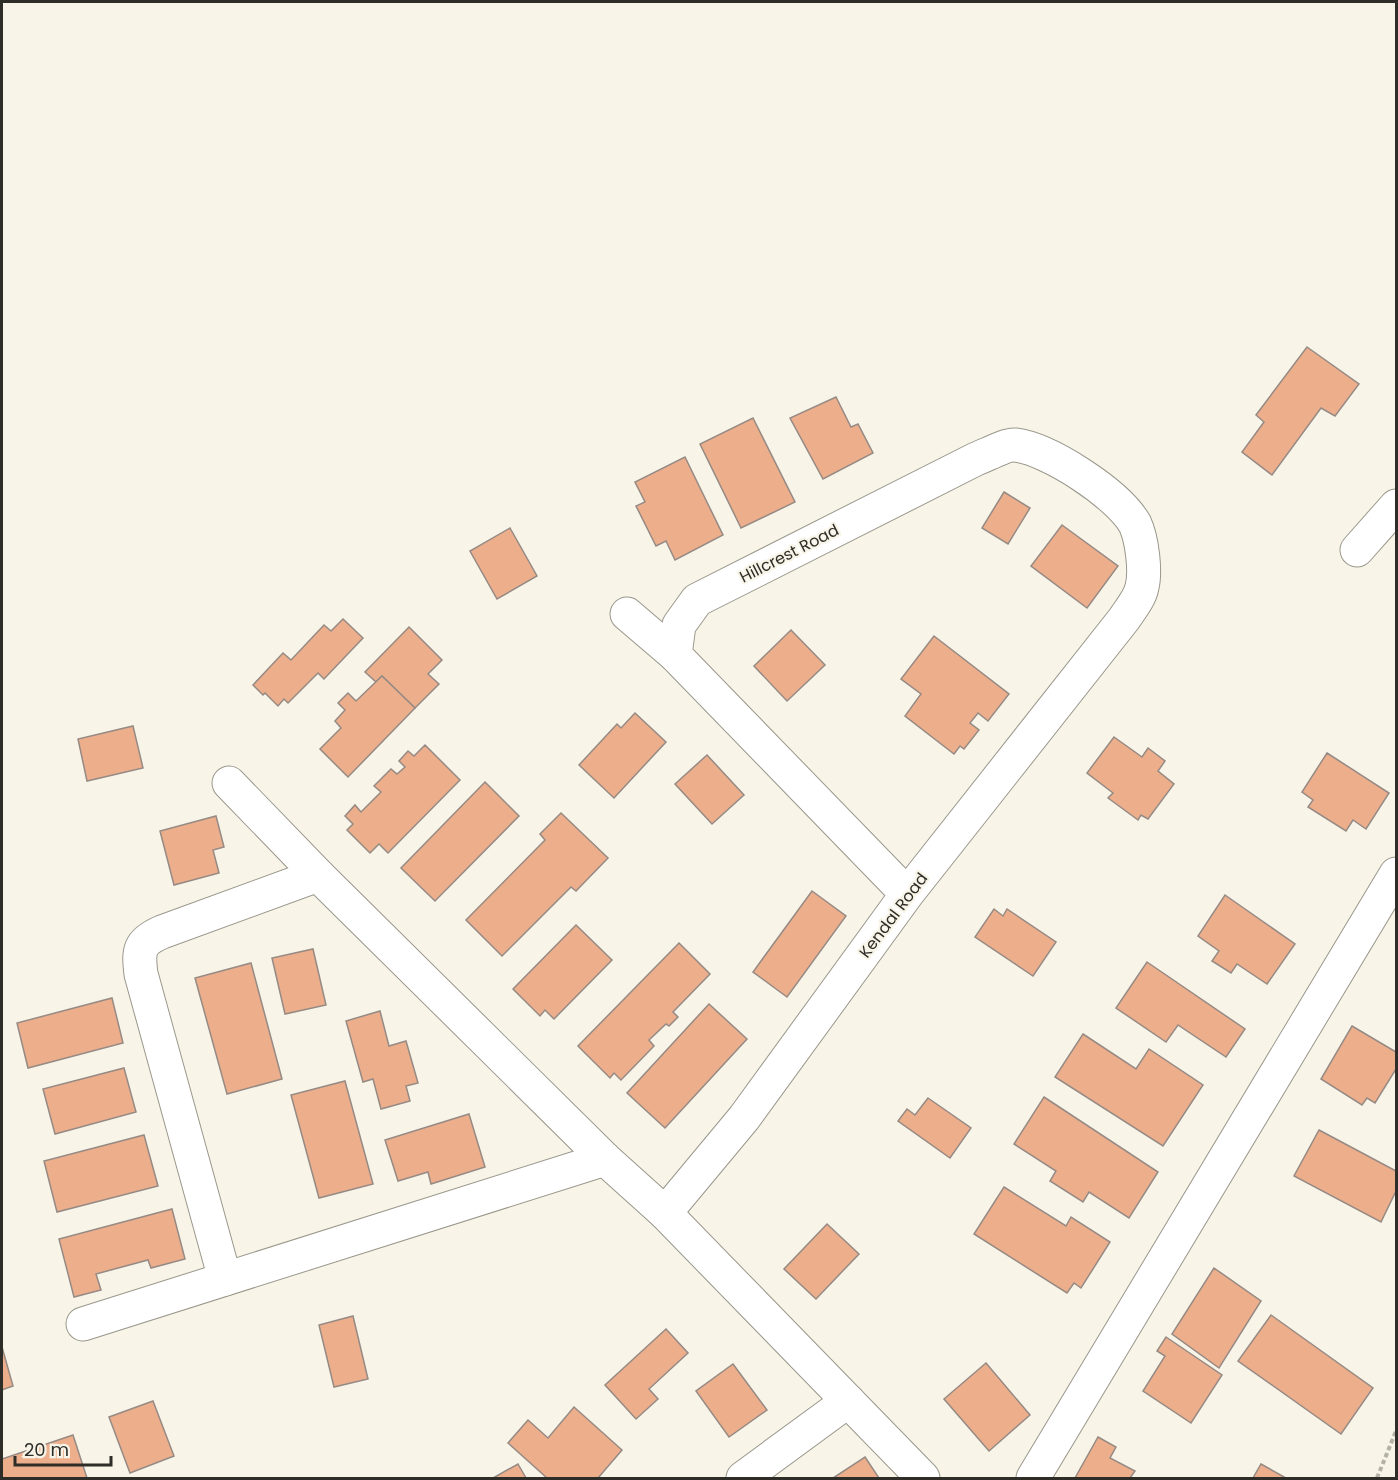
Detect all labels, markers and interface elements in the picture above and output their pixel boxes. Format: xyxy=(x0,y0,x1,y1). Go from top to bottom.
street label: Hillcrest Road xyxy=(736,519,843,588)
street label: Kendal Road xyxy=(854,868,933,963)
scale bar xyxy=(15,1429,111,1467)
text: 20 m xyxy=(24,1437,69,1462)

